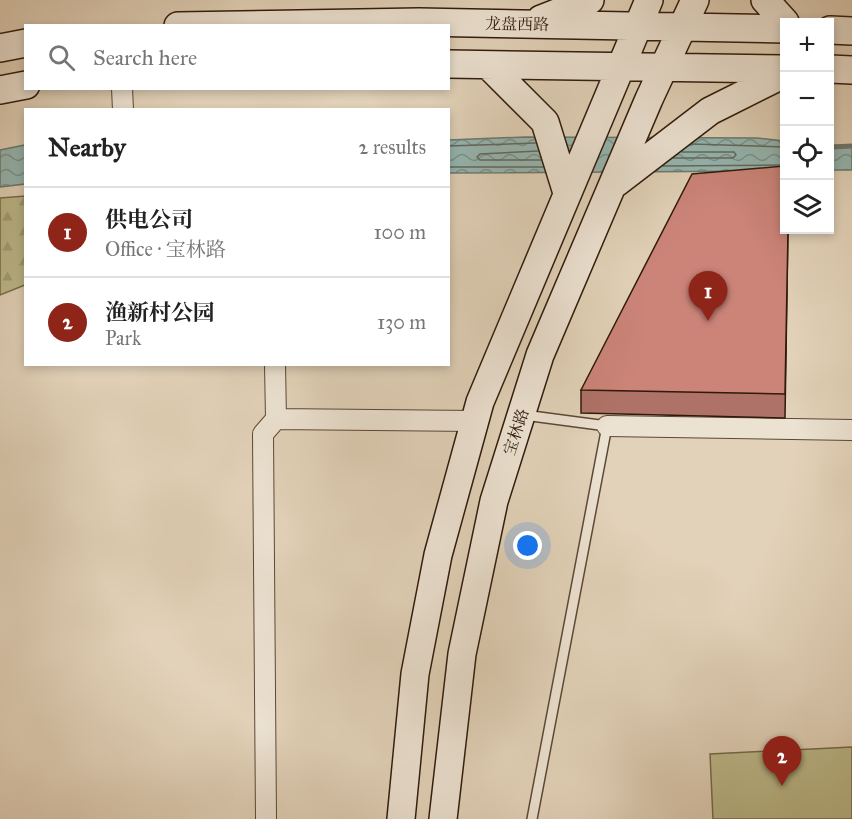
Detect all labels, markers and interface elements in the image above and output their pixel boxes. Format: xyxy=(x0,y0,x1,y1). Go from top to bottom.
street label: 龙盘西路 xyxy=(485,14,549,34)
map controls xyxy=(780,18,834,234)
button: + xyxy=(780,18,834,72)
search box xyxy=(24,24,450,90)
icon: search xyxy=(45,41,78,74)
text: Search here xyxy=(93,44,197,71)
button: − xyxy=(780,72,834,126)
button: locate xyxy=(780,126,834,180)
text: Nearby xyxy=(48,131,126,163)
text: 2 results xyxy=(358,135,426,159)
button: layers xyxy=(780,180,834,234)
text: 供电公司 xyxy=(105,206,193,233)
text: 1 xyxy=(64,220,71,244)
text: 100 m xyxy=(374,220,426,244)
text: Office · 宝林路 xyxy=(105,237,226,261)
pin: 1 xyxy=(688,272,728,321)
text: 渔新村公园 xyxy=(105,299,215,326)
text: 2 xyxy=(63,310,72,334)
text: 130 m xyxy=(377,310,426,334)
text: Park xyxy=(105,326,141,350)
street label: 宝林路 xyxy=(500,406,532,458)
your location xyxy=(513,531,542,560)
pin: 2 xyxy=(762,736,802,786)

